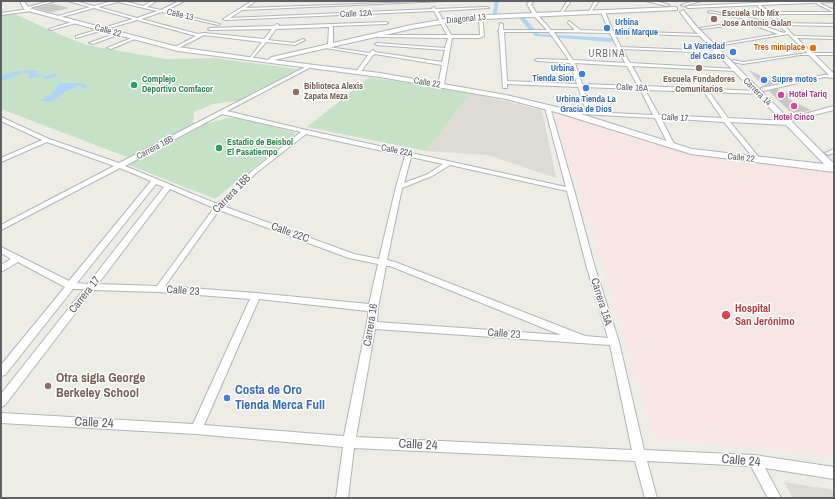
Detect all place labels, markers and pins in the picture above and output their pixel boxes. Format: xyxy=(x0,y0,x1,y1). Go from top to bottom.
place label: Escuela Urb Mix Jose Antonio Galan xyxy=(722,9,791,30)
marker: Escuela Urb Mix Jose Antonio Galan xyxy=(709,14,719,24)
place label: Urbina Mini Marque xyxy=(615,18,658,39)
marker: Urbina Mini Marque xyxy=(602,23,612,33)
place label: La Variedad del Casco xyxy=(684,42,725,63)
place label: Tres miniplace xyxy=(754,43,805,53)
marker: Tres miniplace xyxy=(808,43,818,53)
marker: La Variedad del Casco xyxy=(728,47,738,57)
marker: Escuela Fundadores Comunitarios xyxy=(694,63,704,73)
place label: Urbina Tienda Sion xyxy=(532,64,574,85)
marker: Urbina Tienda Sion xyxy=(577,69,587,79)
place label: Complejo Deportivo Comfacor xyxy=(142,75,213,96)
place label: Escuela Fundadores Comunitarios xyxy=(663,75,735,96)
marker: Supre motos xyxy=(759,75,769,85)
place label: Supre motos xyxy=(772,75,817,85)
marker: Complejo Deportivo Comfacor xyxy=(129,80,139,90)
place label: Biblioteca Alexis Zapata Meza xyxy=(304,82,363,103)
marker: Urbina Tienda La Gracia de Dios xyxy=(581,83,591,93)
marker: Biblioteca Alexis Zapata Meza xyxy=(291,87,301,97)
marker: Hotel Tariq xyxy=(776,90,786,100)
place label: Hotel Tariq xyxy=(789,90,827,100)
place label: Urbina Tienda La Gracia de Dios xyxy=(556,95,616,116)
marker: Hotel Cinco xyxy=(789,101,799,111)
place label: Hotel Cinco xyxy=(773,113,815,123)
place label: Estadio de Beisbol El Pasatiempo xyxy=(227,138,293,159)
marker: Estadio de Beisbol El Pasatiempo xyxy=(214,143,224,153)
place label: Hospital San Jerónimo xyxy=(735,302,795,328)
marker: Hospital San Jerónimo xyxy=(720,309,732,321)
place label: Otra sigla George Berkeley School xyxy=(56,371,145,402)
marker: Otra sigla George Berkeley School xyxy=(43,381,53,391)
place label: Costa de Oro Tienda Merca Full xyxy=(235,383,325,414)
marker: Costa de Oro Tienda Merca Full xyxy=(222,393,232,403)

